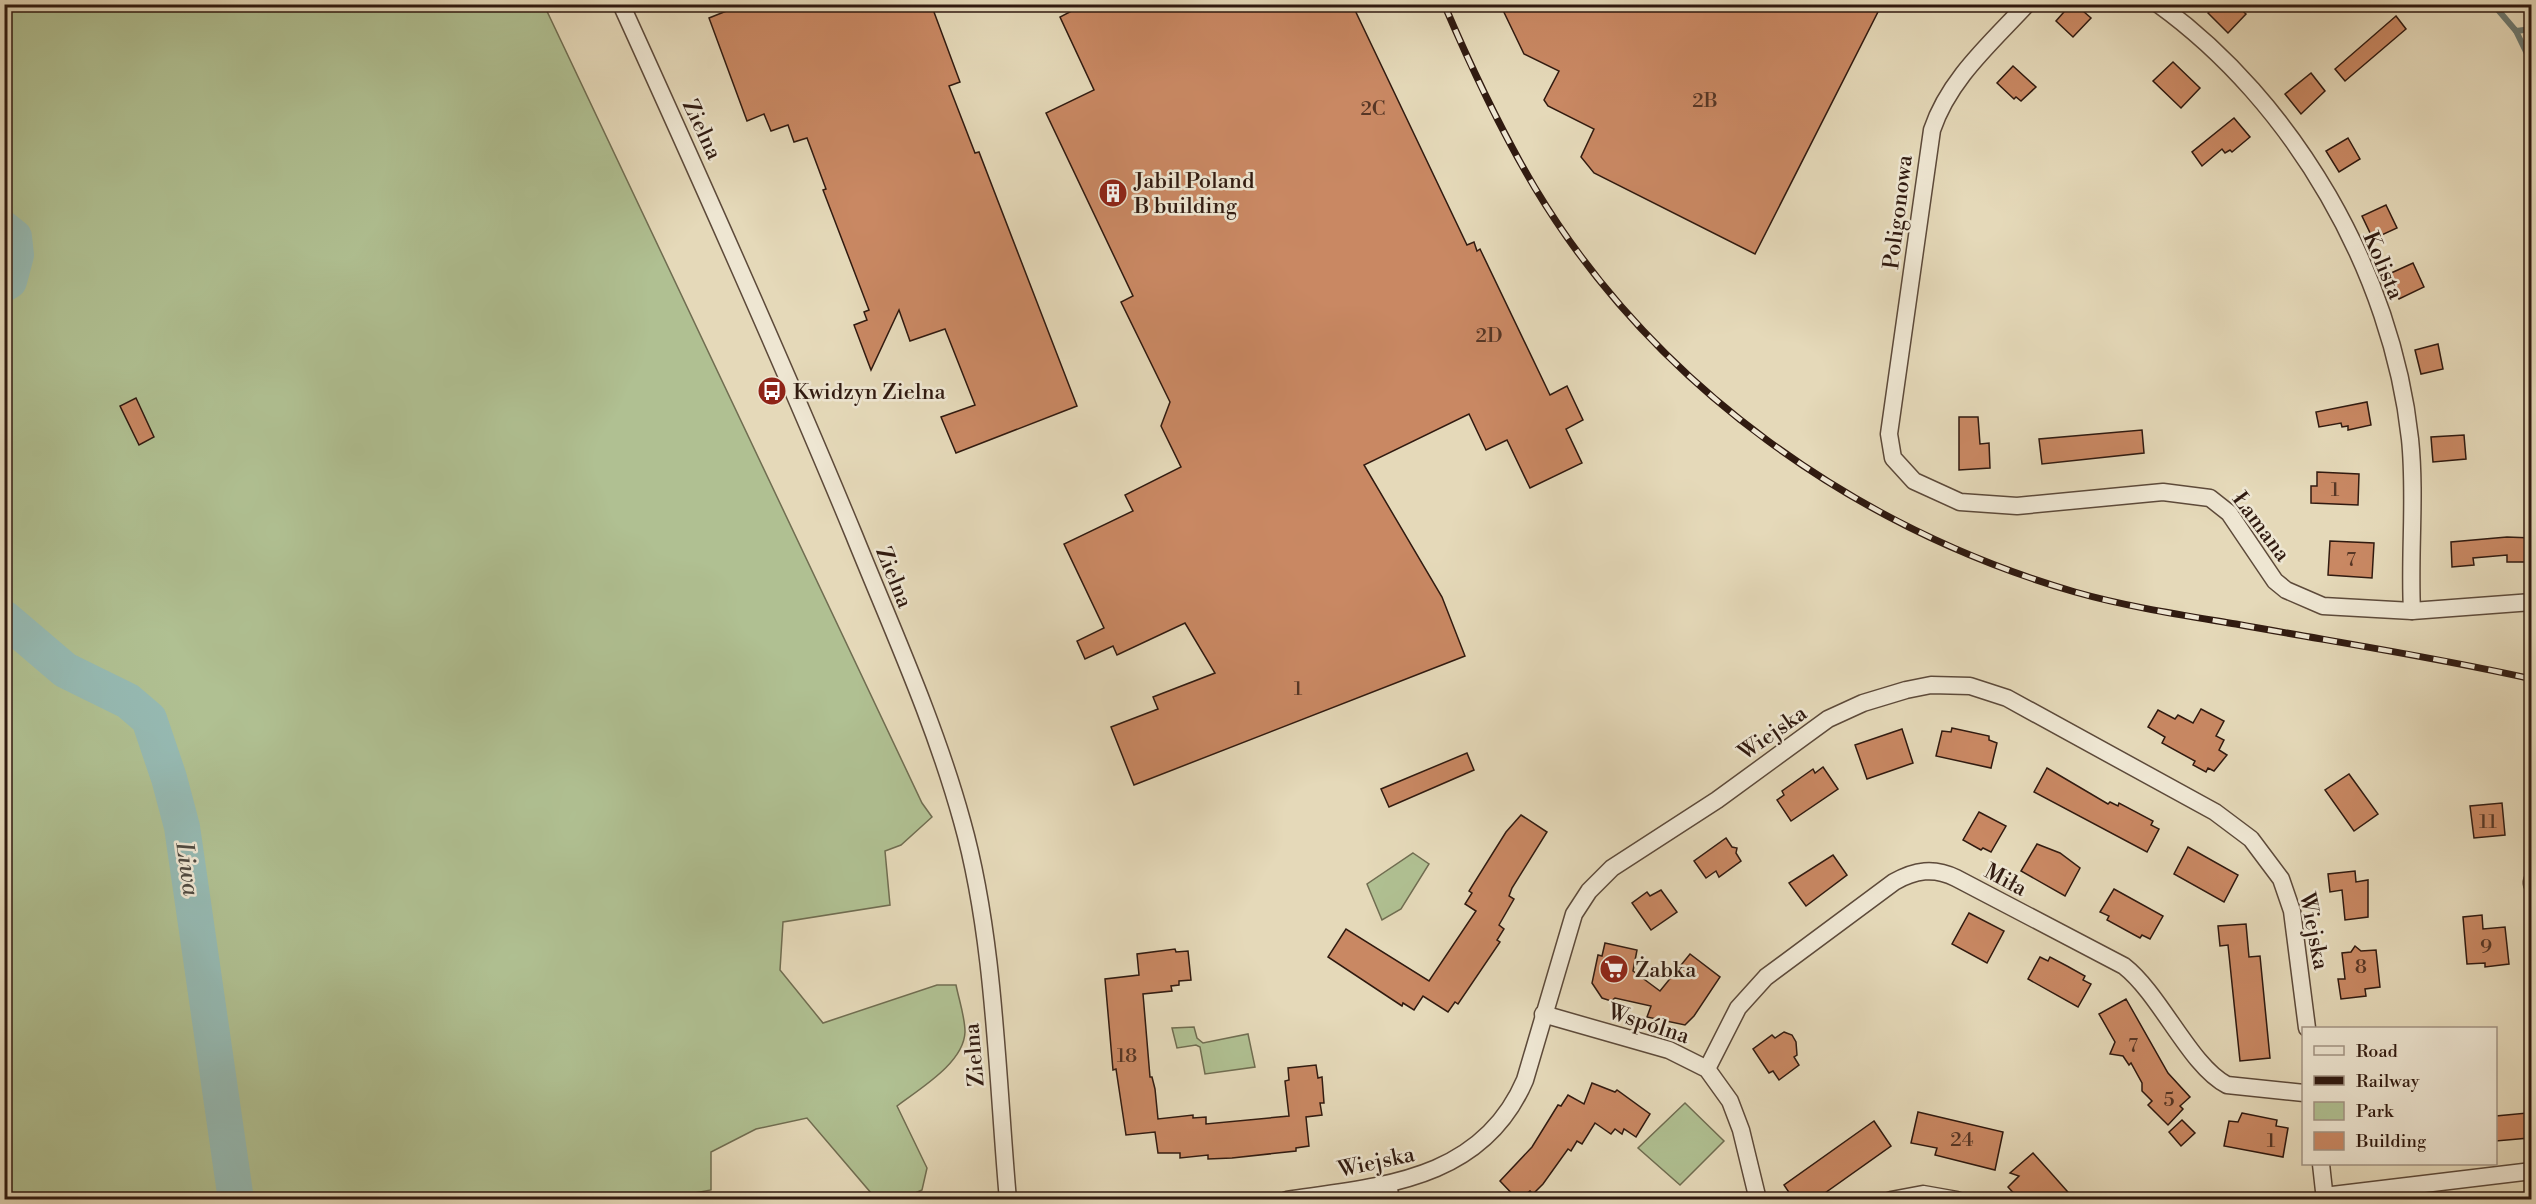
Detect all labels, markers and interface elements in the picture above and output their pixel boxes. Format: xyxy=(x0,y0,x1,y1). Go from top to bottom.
house number: 2B xyxy=(1692,89,1718,114)
street label: Zielna xyxy=(676,95,728,165)
house number: 2C xyxy=(1360,97,1386,122)
street label: Poligonowa xyxy=(1878,153,1919,271)
place label: Jabil Poland B building xyxy=(1133,168,1255,220)
building icon: Jabil Poland B building xyxy=(1097,177,1129,209)
street label: Kolista xyxy=(2356,228,2409,304)
house number: 2D xyxy=(1476,324,1502,349)
bus stop icon: Kwidzyn Zielna xyxy=(756,375,788,407)
place label: Kwidzyn Zielna xyxy=(793,379,947,406)
house number: 1 xyxy=(2331,478,2340,503)
street label: Łamana xyxy=(2226,487,2296,568)
street label: Zielna xyxy=(869,543,918,613)
house number: 7 xyxy=(2346,548,2356,573)
house number: 1 xyxy=(1294,677,1303,702)
street label: Wiejska xyxy=(1732,699,1813,767)
house number: 11 xyxy=(2479,810,2497,835)
water label: Liwa xyxy=(168,840,206,898)
street label: Miła xyxy=(1979,858,2032,903)
street label: Wiejska xyxy=(2293,890,2334,973)
house number: 9 xyxy=(2480,935,2492,960)
supermarket icon: Żabka xyxy=(1598,953,1630,985)
house number: 8 xyxy=(2355,955,2367,980)
place label: Żabka xyxy=(1635,956,1697,984)
street label: Wspólna xyxy=(1603,998,1694,1051)
street label: Zielna xyxy=(958,1021,991,1088)
legend xyxy=(2302,1027,2497,1165)
house number: 7 xyxy=(2128,1034,2138,1059)
text: Road xyxy=(2356,1040,2399,1063)
house number: 18 xyxy=(1117,1044,1137,1069)
text: Railway xyxy=(2356,1070,2420,1093)
house number: 5 xyxy=(2163,1088,2175,1113)
text: Park xyxy=(2356,1100,2395,1123)
house number: 24 xyxy=(1950,1128,1974,1153)
house number: 1 xyxy=(2267,1129,2276,1154)
text: Building xyxy=(2355,1130,2427,1153)
street label: Wiejska xyxy=(1335,1141,1418,1184)

